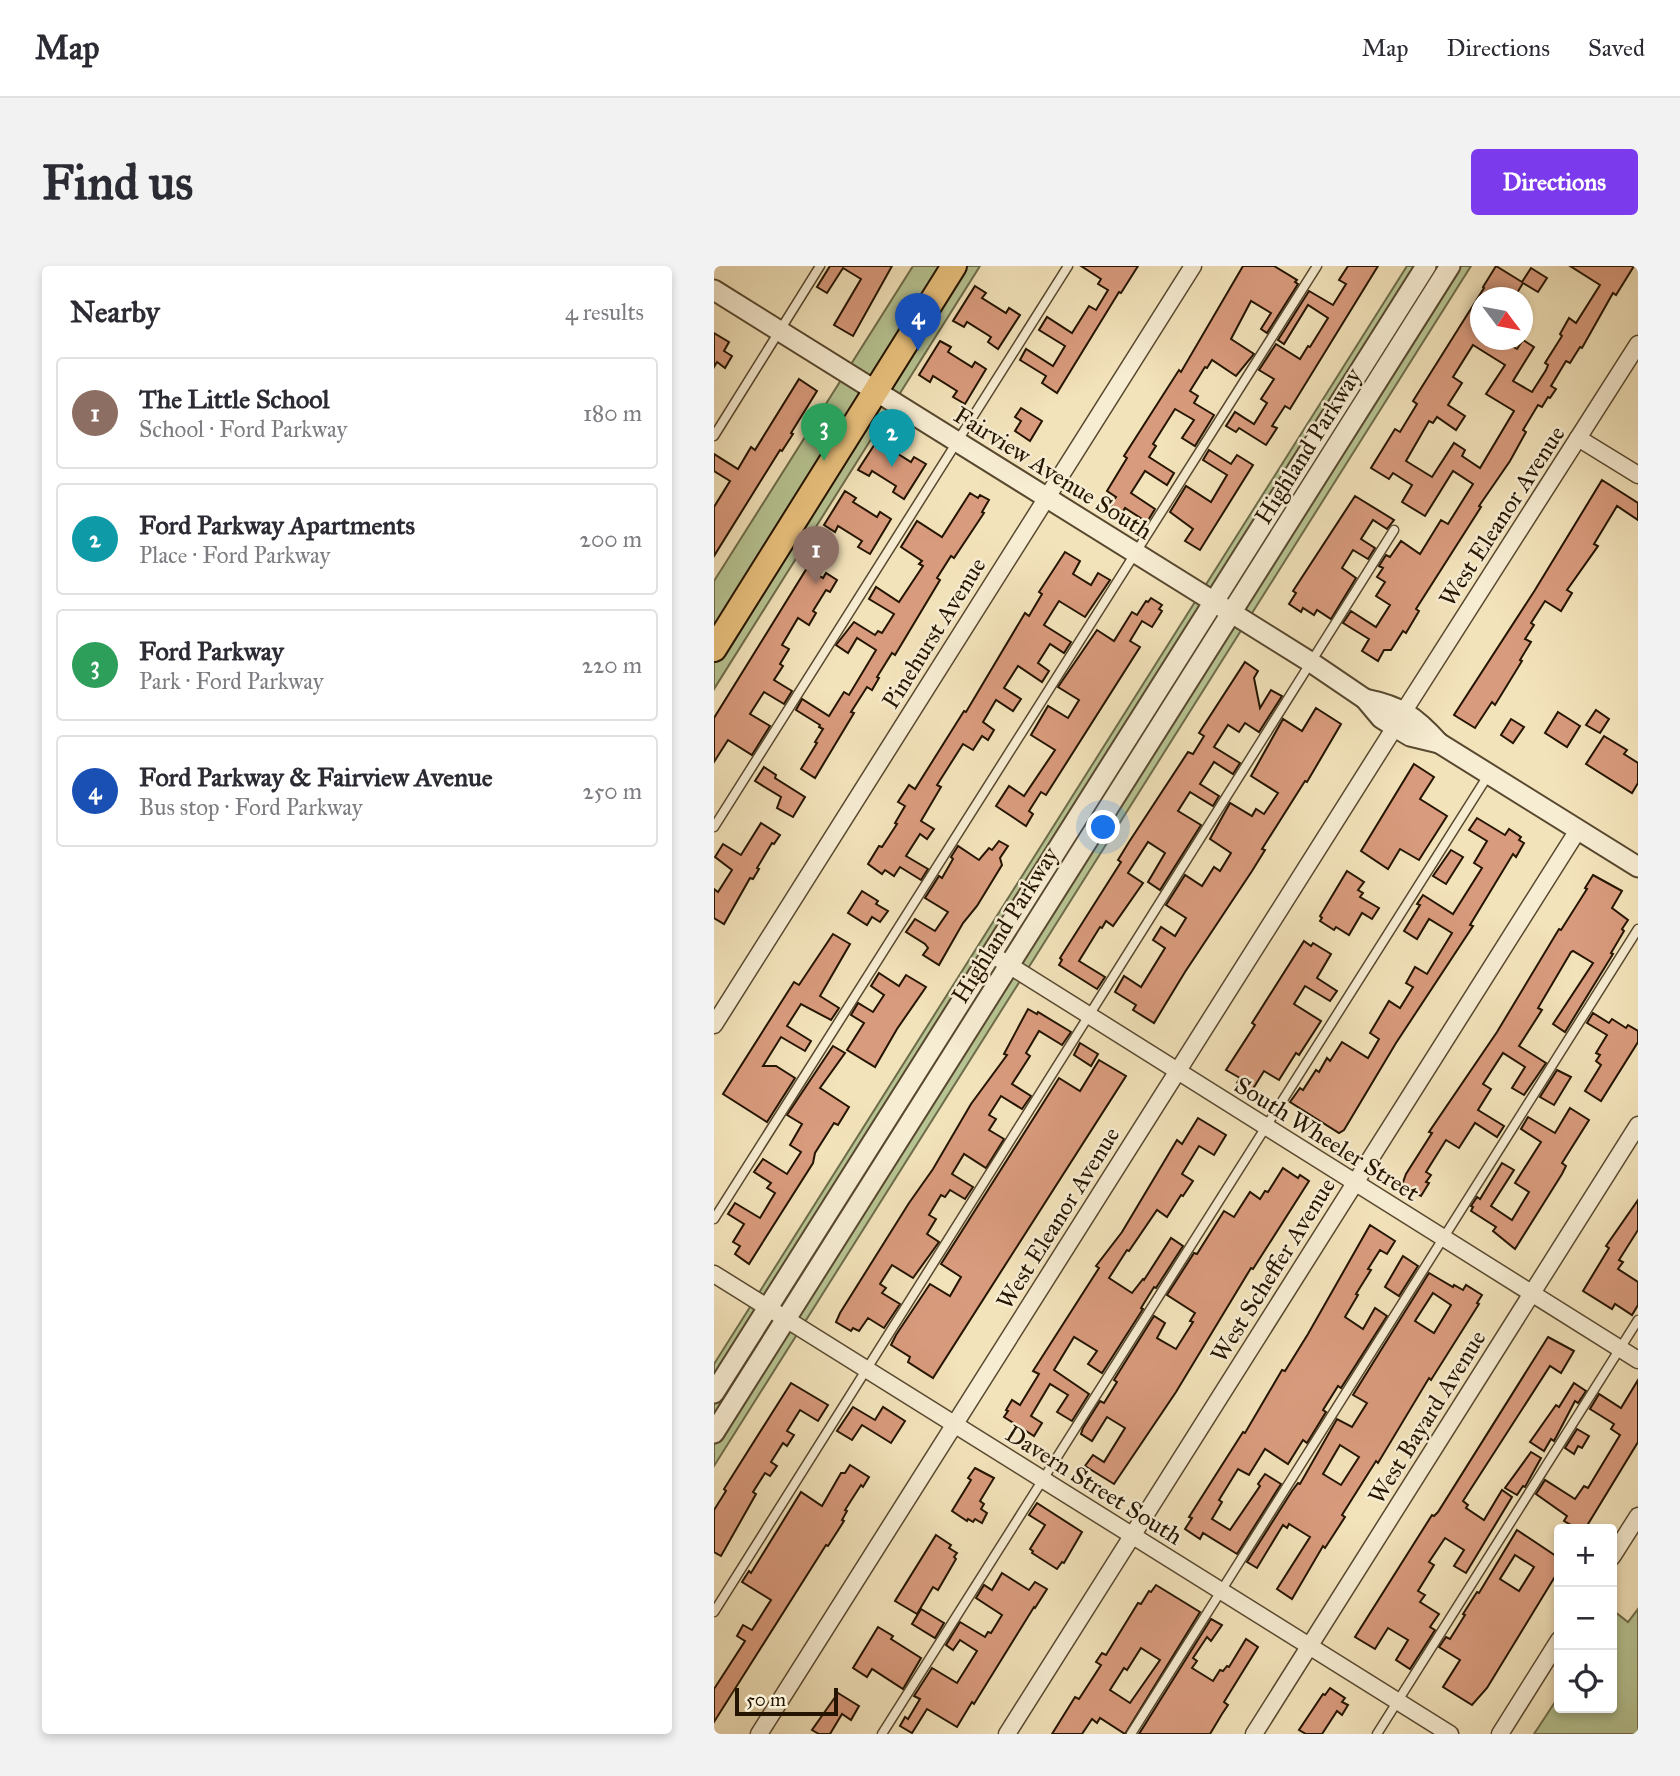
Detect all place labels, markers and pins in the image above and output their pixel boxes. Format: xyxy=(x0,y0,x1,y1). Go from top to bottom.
pin: 4 xyxy=(895,293,941,351)
pin: 3 xyxy=(801,403,847,461)
pin: 2 xyxy=(869,409,915,467)
pin: 1 xyxy=(793,526,839,584)

